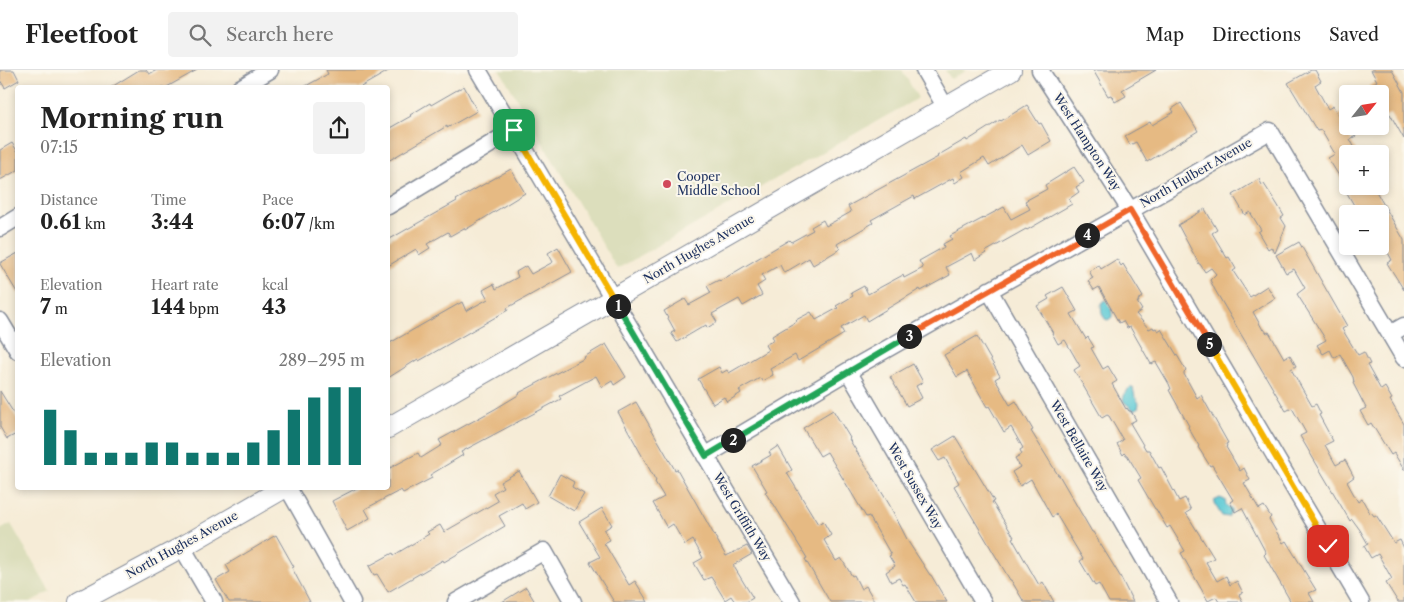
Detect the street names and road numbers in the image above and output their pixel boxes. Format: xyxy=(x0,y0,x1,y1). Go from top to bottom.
street label: West Hampton Way xyxy=(1050,89,1125,194)
street label: North Hulbert Avenue xyxy=(1137,134,1255,211)
street label: North Hughes Avenue xyxy=(641,211,757,286)
street label: West Bellaire Way xyxy=(1047,397,1112,494)
street label: West Sussex Way xyxy=(884,439,946,532)
street label: West Griffith Way xyxy=(710,469,775,564)
street label: North Hughes Avenue xyxy=(123,507,241,582)

